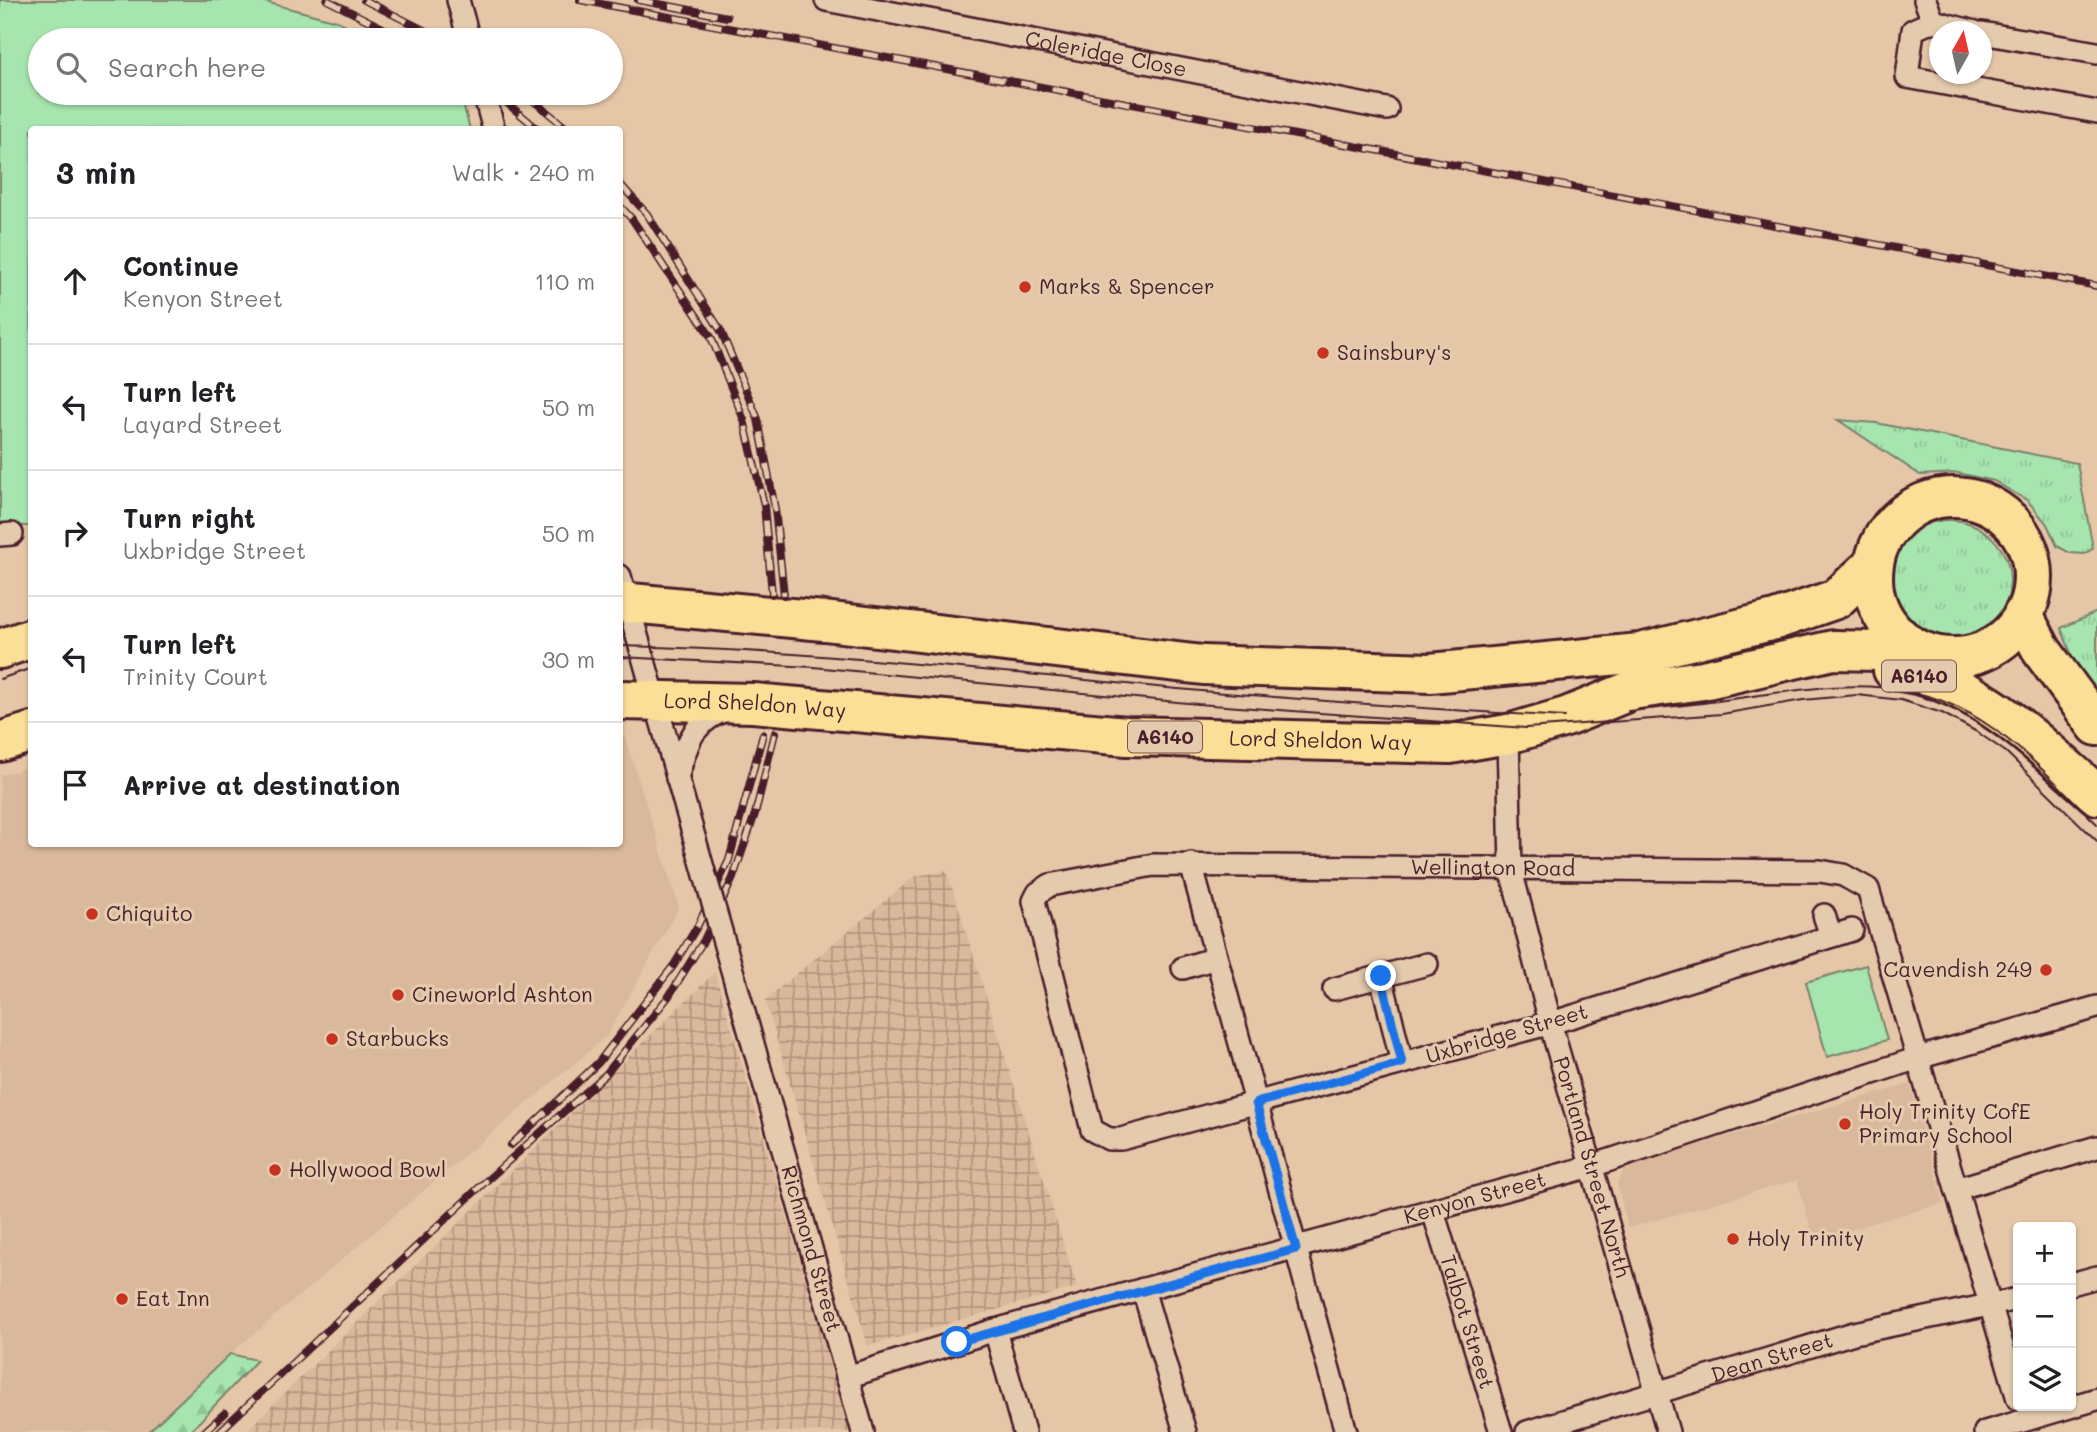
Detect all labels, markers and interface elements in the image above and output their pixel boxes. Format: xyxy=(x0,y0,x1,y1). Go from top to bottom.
north arrow xyxy=(1929,21,1992,84)
street label: Coleridge Close xyxy=(1023,24,1189,82)
search box xyxy=(28,28,623,105)
icon: search xyxy=(52,48,90,86)
text: Search here xyxy=(108,50,266,84)
text: 3 min xyxy=(56,152,136,192)
text: Walk · 240 m xyxy=(452,157,595,187)
text: Continue xyxy=(123,249,239,283)
icon: ahead xyxy=(56,262,94,300)
text: 110 m xyxy=(535,266,595,296)
place label: Marks & Spencer xyxy=(1039,272,1215,299)
marker: Marks & Spencer xyxy=(1017,279,1033,295)
text: Kenyon Street xyxy=(123,283,283,313)
place label: Sainsbury's xyxy=(1337,338,1451,365)
marker: Sainsbury's xyxy=(1315,345,1331,361)
text: Turn left xyxy=(123,375,236,409)
icon: left xyxy=(56,388,94,426)
text: 50 m xyxy=(542,392,595,422)
text: Layard Street xyxy=(123,409,282,439)
text: Turn right xyxy=(123,501,256,535)
icon: right xyxy=(56,514,94,552)
text: 50 m xyxy=(542,518,595,548)
text: Uxbridge Street xyxy=(123,535,306,565)
text: Turn left xyxy=(123,627,236,661)
icon: left xyxy=(56,640,94,678)
text: 30 m xyxy=(542,644,595,674)
road number: A6140 xyxy=(1882,660,1956,692)
text: Trinity Court xyxy=(123,661,268,691)
street label: Lord Sheldon Way xyxy=(663,686,847,723)
road number: A6140 xyxy=(1128,722,1202,752)
street label: Lord Sheldon Way xyxy=(1229,724,1412,755)
icon: arrive xyxy=(56,766,94,804)
text: Arrive at destination xyxy=(123,768,400,802)
street label: Wellington Road xyxy=(1410,852,1575,881)
place label: Chiquito xyxy=(106,899,192,926)
marker: Chiquito xyxy=(84,906,100,922)
place label: Cavendish 249 xyxy=(1883,955,2032,982)
route end xyxy=(1365,960,1396,991)
marker: Cavendish 249 xyxy=(2038,962,2054,978)
place label: Cineworld Ashton xyxy=(412,980,593,1007)
marker: Cineworld Ashton xyxy=(390,987,406,1003)
street label: Uxbridge Street xyxy=(1423,997,1591,1069)
place label: Starbucks xyxy=(346,1024,449,1051)
marker: Starbucks xyxy=(324,1031,340,1047)
street label: Portland Street North xyxy=(1549,1053,1638,1280)
place label: Holy Trinity CofE Primary School xyxy=(1859,1097,2031,1148)
marker: Holy Trinity CofE Primary School xyxy=(1837,1116,1853,1132)
place label: Hollywood Bowl xyxy=(289,1155,446,1182)
marker: Hollywood Bowl xyxy=(267,1162,283,1178)
street label: Richmond Street xyxy=(776,1162,849,1335)
street label: Kenyon Street xyxy=(1401,1164,1549,1229)
map controls xyxy=(2013,1222,2076,1411)
button: + xyxy=(2013,1222,2076,1285)
place label: Holy Trinity xyxy=(1747,1224,1864,1251)
marker: Holy Trinity xyxy=(1725,1231,1741,1247)
street label: Talbot Street xyxy=(1435,1251,1502,1392)
place label: Eat Inn xyxy=(136,1284,210,1311)
button: − xyxy=(2013,1285,2076,1348)
marker: Eat Inn xyxy=(114,1291,130,1307)
street label: Dean Street xyxy=(1707,1325,1836,1388)
route start xyxy=(941,1326,972,1357)
button: layers xyxy=(2013,1348,2076,1411)

